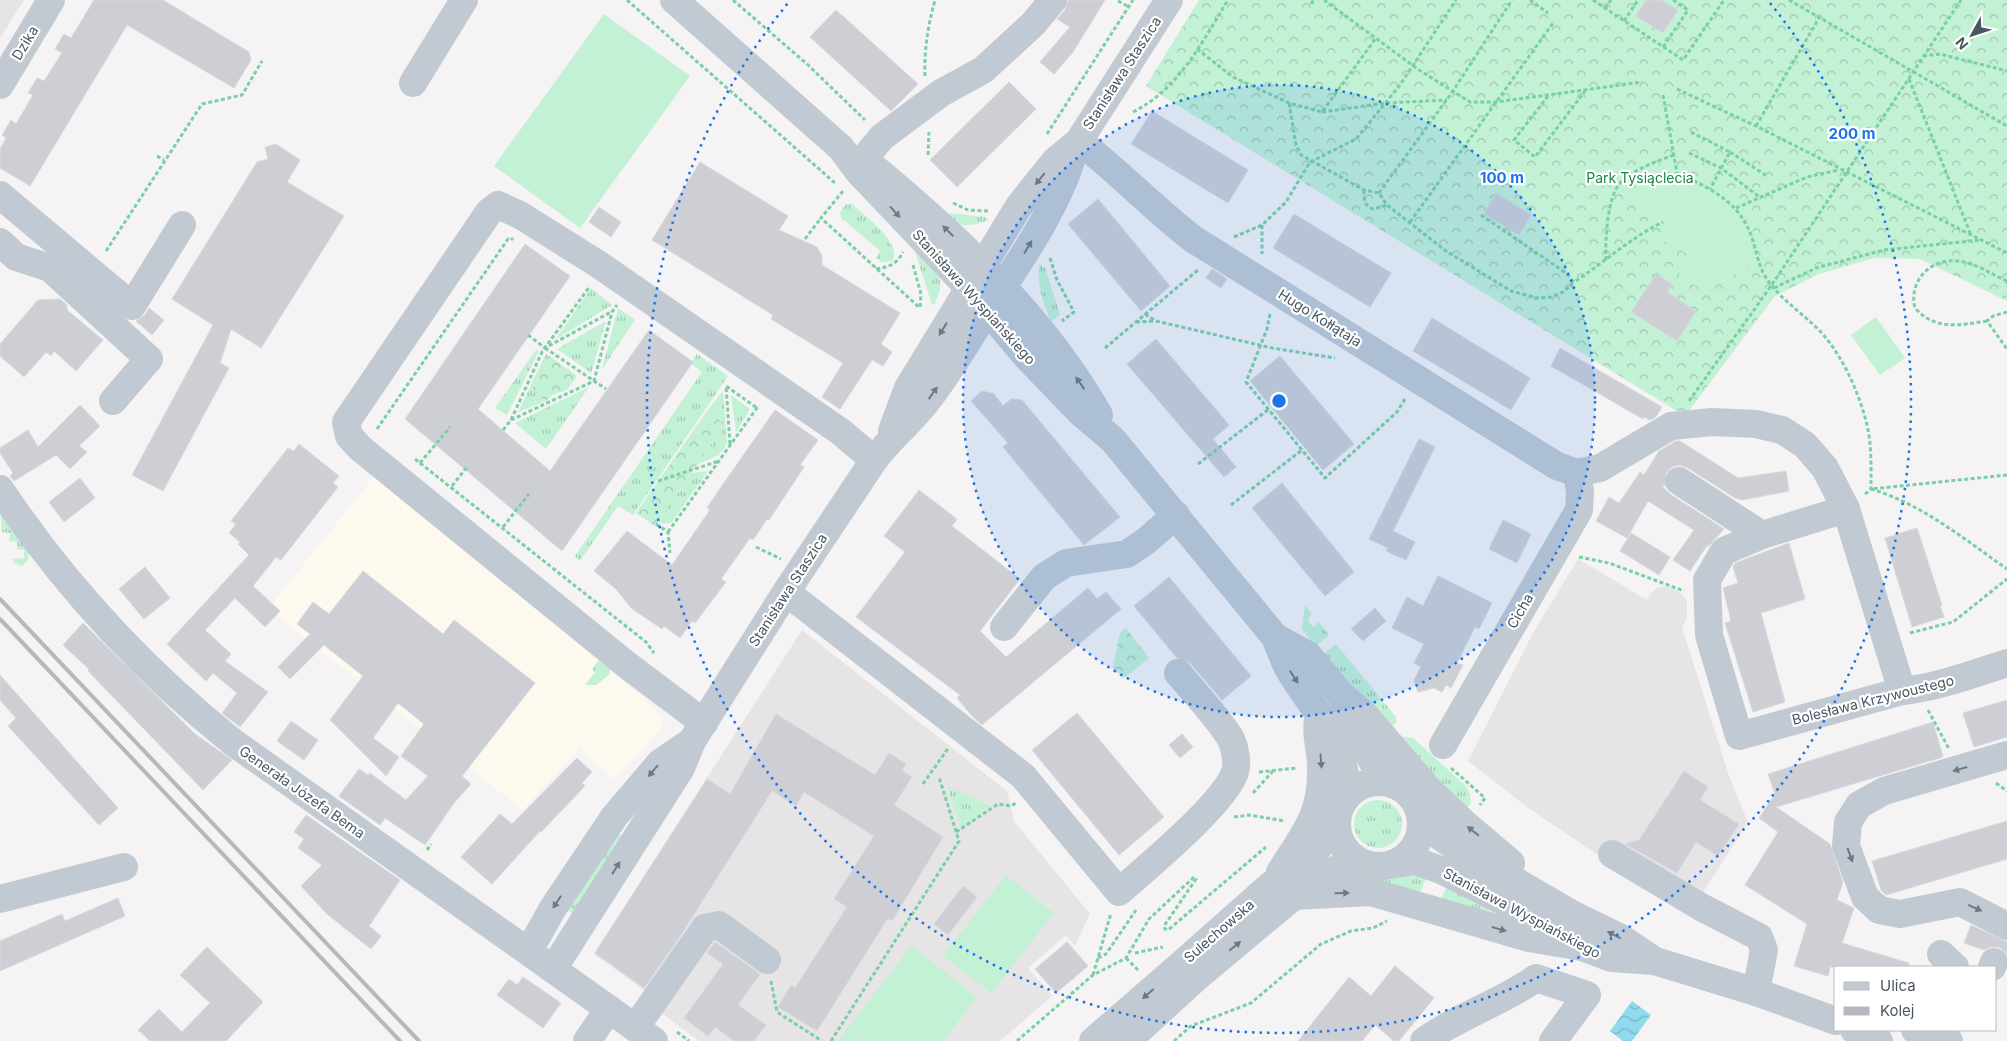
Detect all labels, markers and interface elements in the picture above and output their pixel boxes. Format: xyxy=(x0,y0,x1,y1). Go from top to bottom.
north arrow xyxy=(1947,10,1997,60)
street label: Stanisława Staszica xyxy=(1079,13,1164,132)
street label: Dzika xyxy=(8,23,41,63)
text: N xyxy=(1952,34,1972,53)
text: 200 m xyxy=(1829,124,1875,143)
text: 100 m xyxy=(1480,168,1524,187)
park label: Park Tysiąclecia xyxy=(1586,169,1694,186)
one-way arrow xyxy=(1035,173,1046,186)
one-way arrow xyxy=(889,205,901,217)
one-way arrow xyxy=(942,225,954,237)
street label: Stanisława Wyspiańskiego xyxy=(909,226,1040,368)
one-way arrow xyxy=(1024,240,1033,253)
street label: Hugo Kołłątaja xyxy=(1275,285,1365,350)
one-way arrow xyxy=(939,323,948,336)
one-way arrow xyxy=(1075,377,1085,390)
one-way arrow xyxy=(928,386,938,400)
centre of rings xyxy=(1270,392,1288,410)
street label: Stanisława Staszica xyxy=(745,530,830,649)
street label: Cicha xyxy=(1503,590,1536,631)
one-way arrow xyxy=(1289,670,1299,683)
street label: Bolesława Krzywoustego xyxy=(1790,671,1956,728)
street label: Generała Józefa Bema xyxy=(236,742,368,841)
one-way arrow xyxy=(1317,753,1325,769)
one-way arrow xyxy=(648,765,659,777)
one-way arrow xyxy=(1953,765,1968,773)
one-way arrow xyxy=(1467,826,1480,837)
one-way arrow xyxy=(1847,848,1854,863)
one-way arrow xyxy=(611,862,620,875)
street label: Stanisława Wyspiańskiego xyxy=(1441,864,1604,961)
one-way arrow xyxy=(1334,889,1350,897)
one-way arrow xyxy=(552,895,562,908)
street label: Sulechowska xyxy=(1180,895,1257,966)
one-way arrow xyxy=(1968,905,1982,913)
one-way arrow xyxy=(1492,926,1507,934)
one-way arrow xyxy=(1607,931,1621,939)
one-way arrow xyxy=(1228,940,1241,951)
legend xyxy=(1834,966,1997,1031)
text: Ulica xyxy=(1880,976,1916,995)
one-way arrow xyxy=(1141,988,1154,999)
text: Kolej xyxy=(1880,1001,1915,1020)

